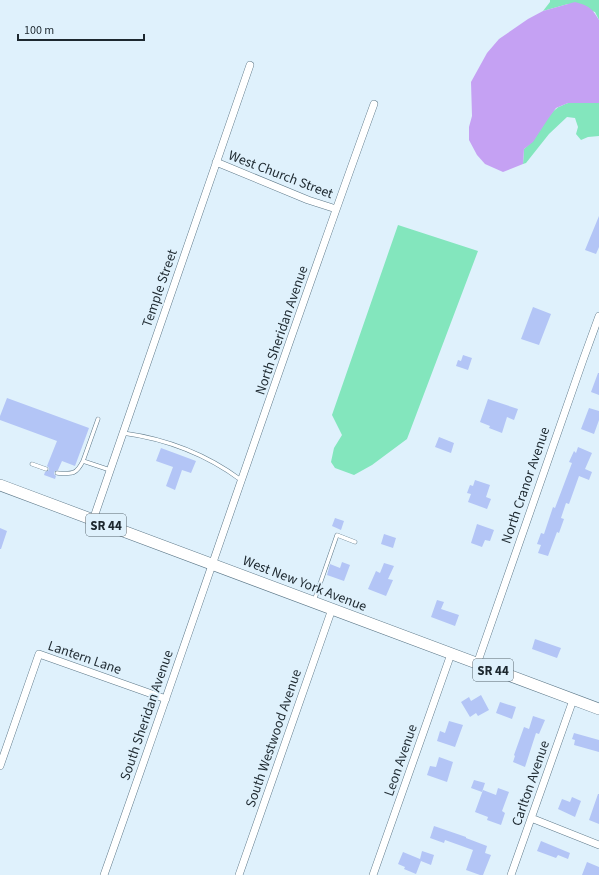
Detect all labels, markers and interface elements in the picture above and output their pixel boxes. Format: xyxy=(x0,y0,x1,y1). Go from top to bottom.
scale bar xyxy=(18,16,144,42)
text: 100 m xyxy=(24,22,54,39)
street label: West Church Street xyxy=(225,146,336,204)
street label: Temple Street xyxy=(137,246,183,330)
street label: North Sheridan Avenue xyxy=(250,263,313,398)
street label: North Cranor Avenue xyxy=(497,424,555,546)
road number: SR 44 xyxy=(86,514,126,536)
street label: West New York Avenue xyxy=(240,551,370,617)
street label: Lantern Lane xyxy=(45,636,124,680)
street label: South Sheridan Avenue xyxy=(115,647,179,783)
road number: SR 44 xyxy=(473,659,513,681)
street label: South Westwood Avenue xyxy=(241,666,307,810)
street label: Leon Avenue xyxy=(379,722,423,799)
street label: Carlton Avenue xyxy=(507,738,555,829)

